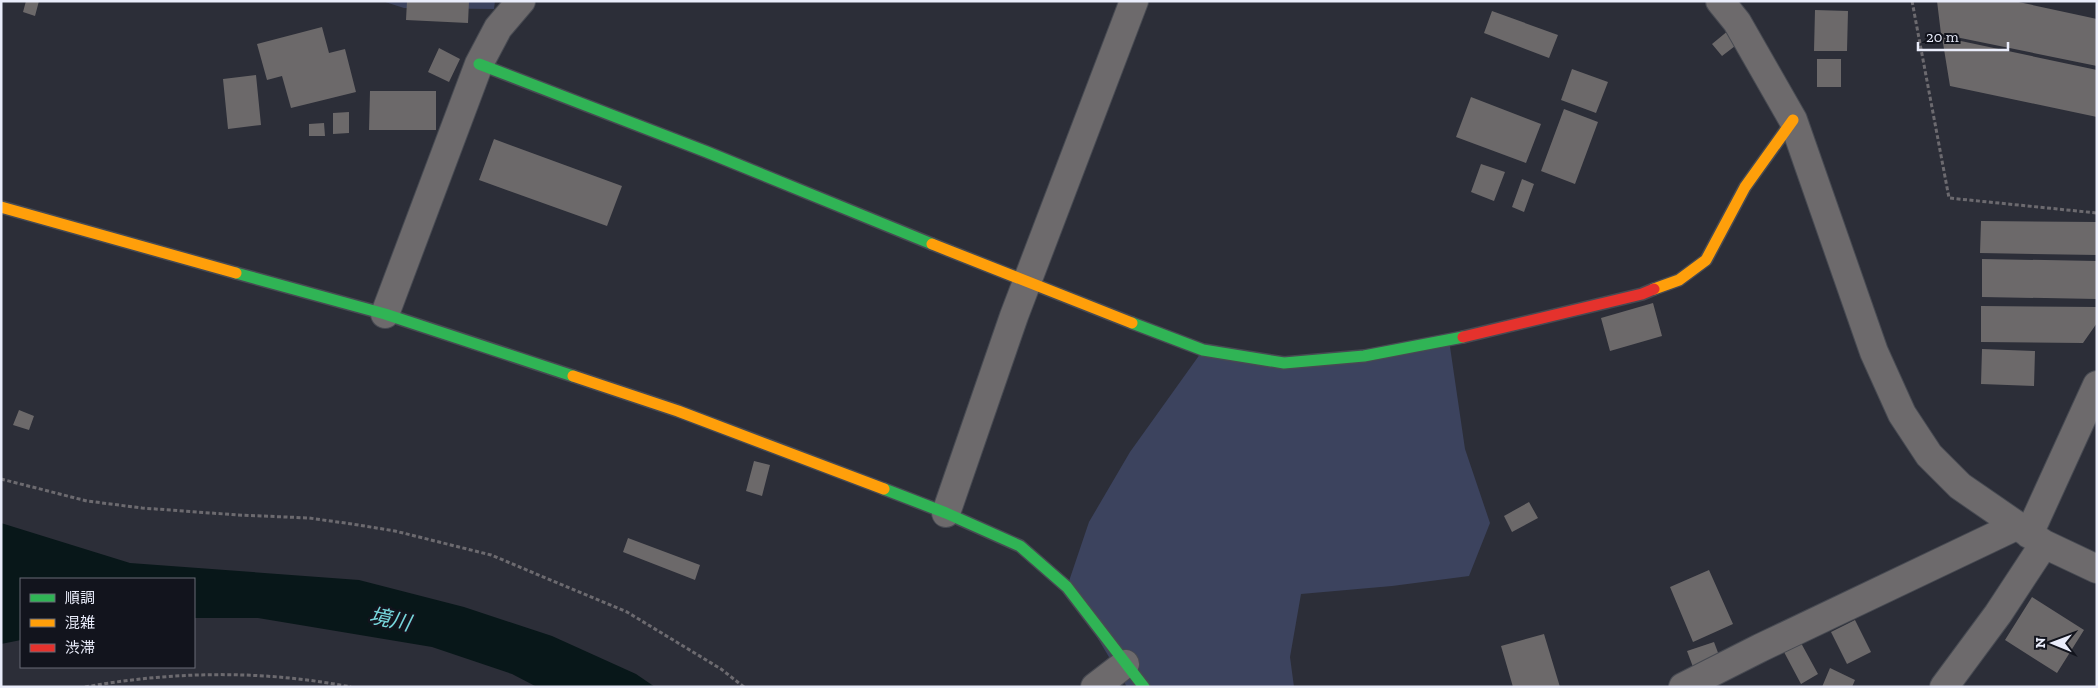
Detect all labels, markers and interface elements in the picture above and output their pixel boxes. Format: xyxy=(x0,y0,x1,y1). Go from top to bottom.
scale bar xyxy=(1918,20,2008,52)
text: 20 m xyxy=(1926,28,1959,46)
legend xyxy=(20,578,195,668)
text: 順調 xyxy=(65,589,95,607)
water label: 境川 xyxy=(367,602,415,636)
text: 混雑 xyxy=(65,614,95,632)
north arrow xyxy=(2028,618,2078,668)
text: N xyxy=(2032,637,2049,648)
text: 渋滞 xyxy=(65,639,95,657)

